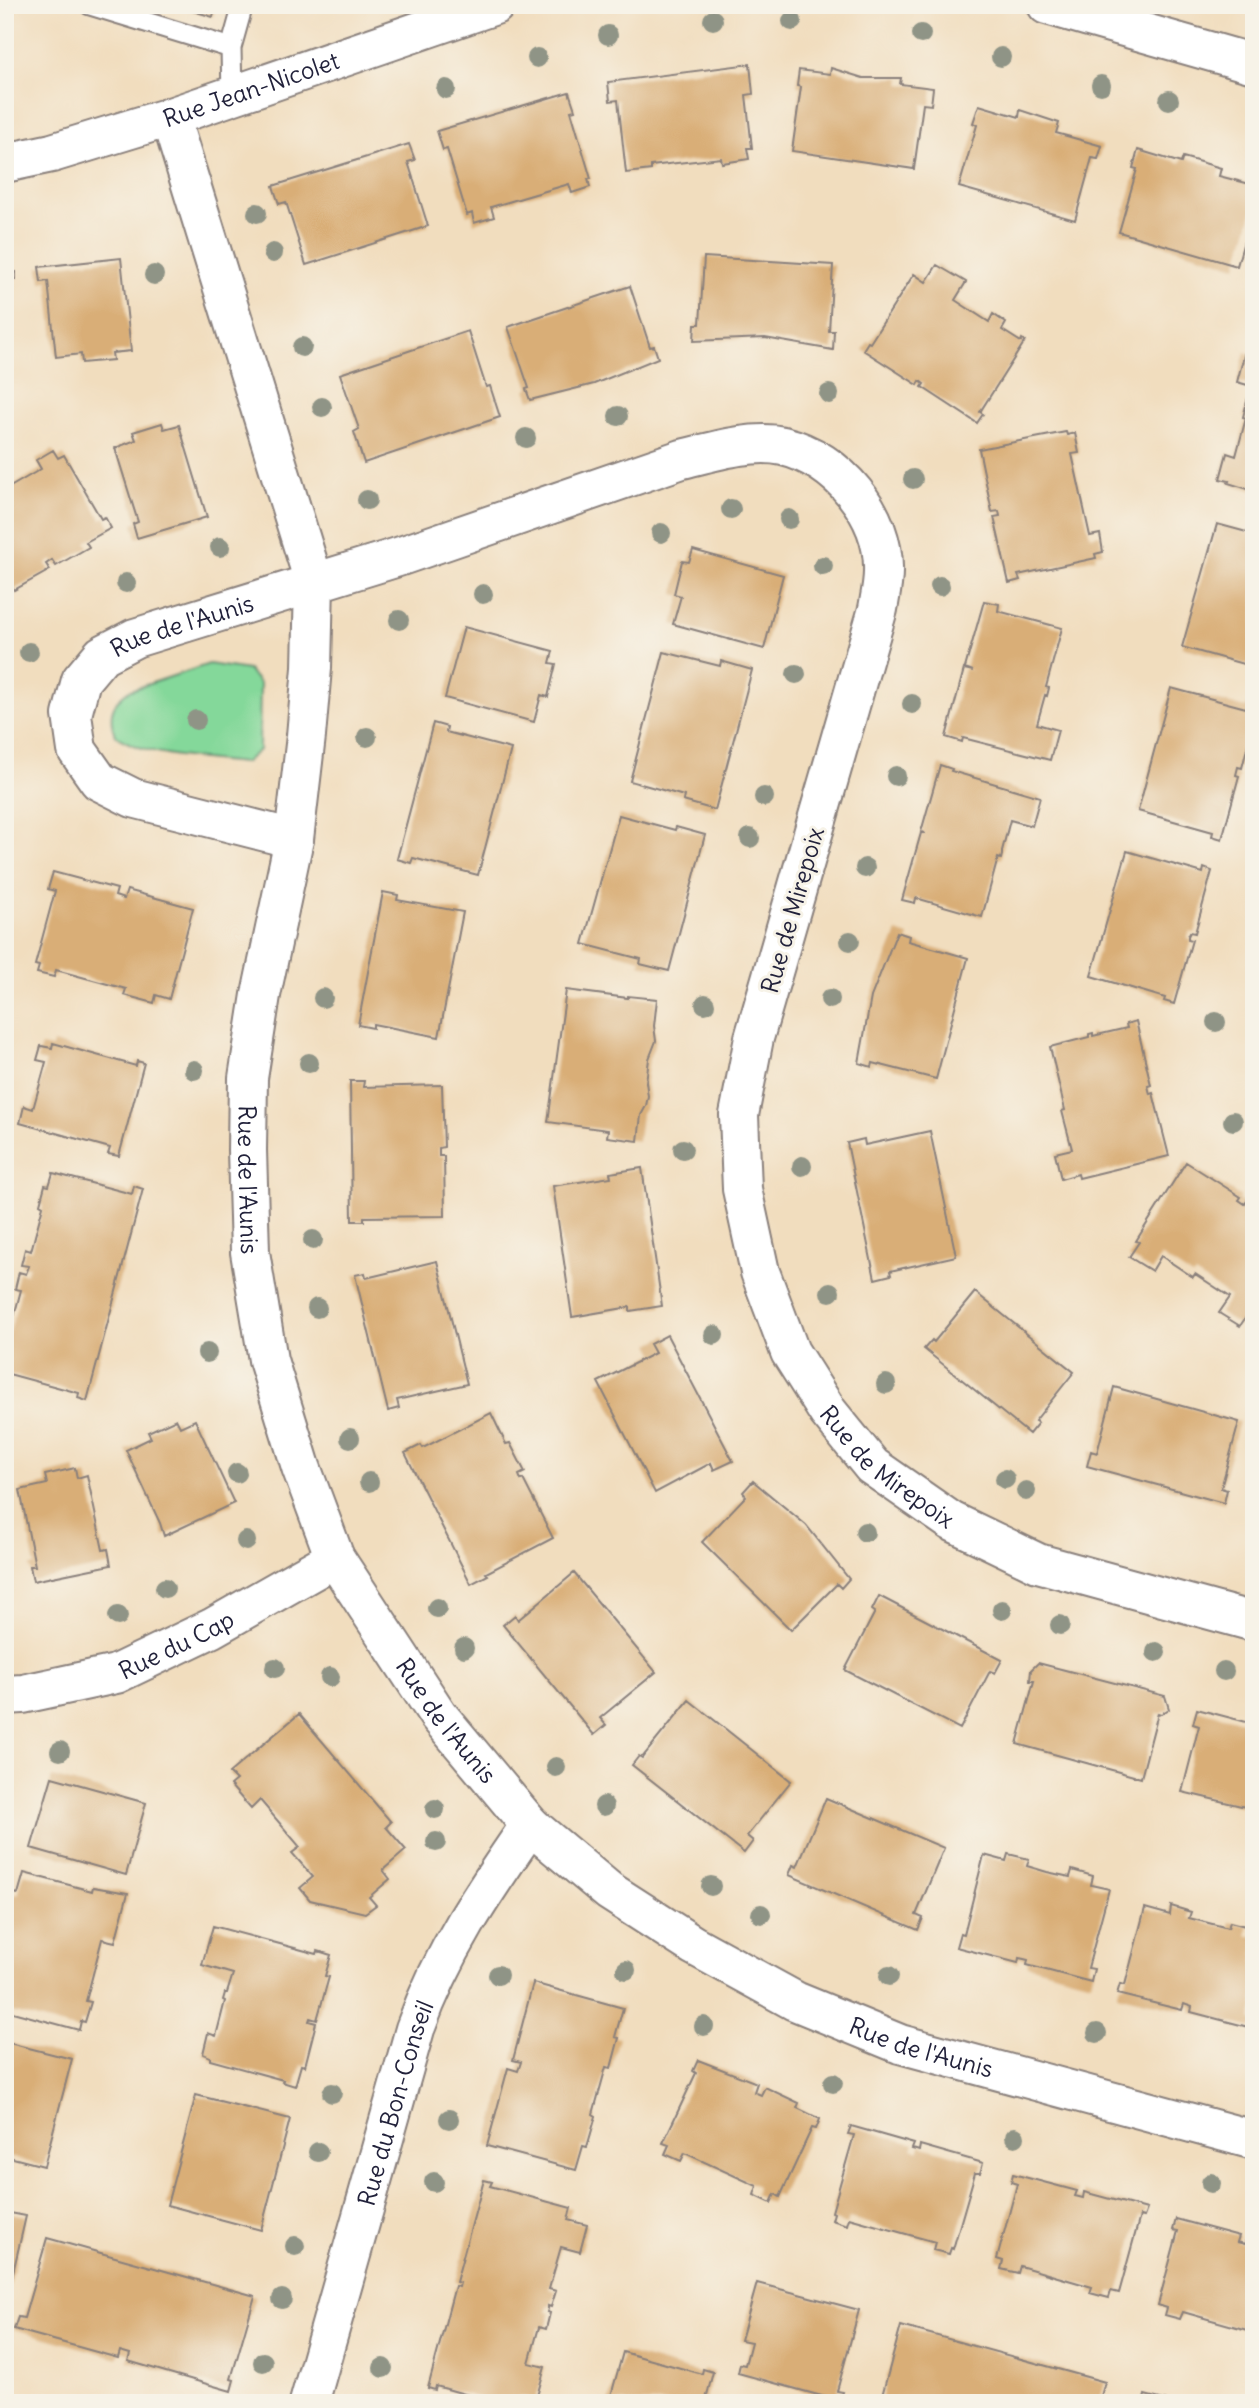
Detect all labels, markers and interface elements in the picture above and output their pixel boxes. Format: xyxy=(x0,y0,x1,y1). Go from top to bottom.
street label: Rue Jean-Nicolet xyxy=(159,45,343,133)
street label: Rue de l'Aunis xyxy=(105,587,257,663)
street label: Rue de Mirepoix xyxy=(754,823,830,997)
street label: Rue de l'Aunis xyxy=(232,1105,265,1255)
street label: Rue de Mirepoix xyxy=(814,1399,961,1534)
street label: Rue du Cap xyxy=(114,1604,239,1686)
street label: Rue de l'Aunis xyxy=(390,1652,503,1789)
street label: Rue du Bon-Conseil xyxy=(351,1996,440,2209)
street label: Rue de l'Aunis xyxy=(845,2010,996,2084)

